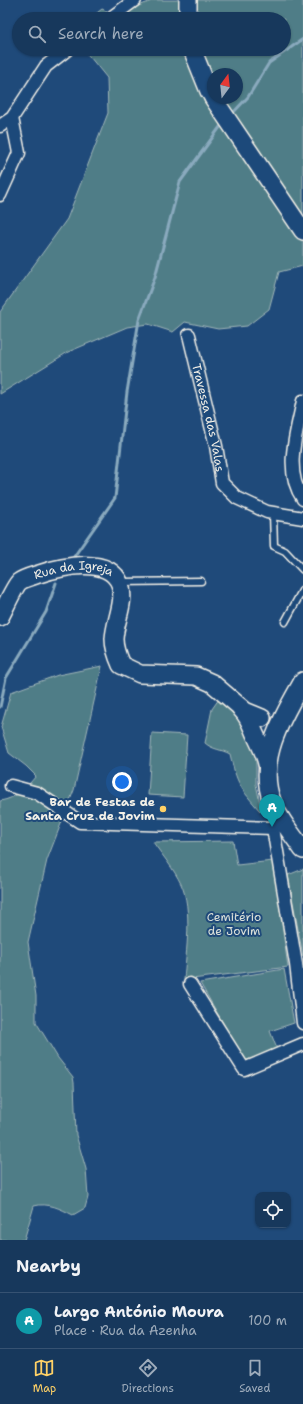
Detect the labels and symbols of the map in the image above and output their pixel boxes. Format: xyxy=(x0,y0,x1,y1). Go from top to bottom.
north arrow xyxy=(207,68,243,104)
street label: Travessa das Valas xyxy=(188,362,228,473)
street label: Rua da Igreja xyxy=(32,557,117,583)
your location xyxy=(112,772,132,792)
place label: Bar de Festas de Santa Cruz de Jovim xyxy=(25,794,155,824)
pin: A xyxy=(259,794,285,827)
marker: Bar de Festas de Santa Cruz de Jovim xyxy=(158,804,168,814)
park label: Cemitério de Jovim xyxy=(207,909,261,939)

